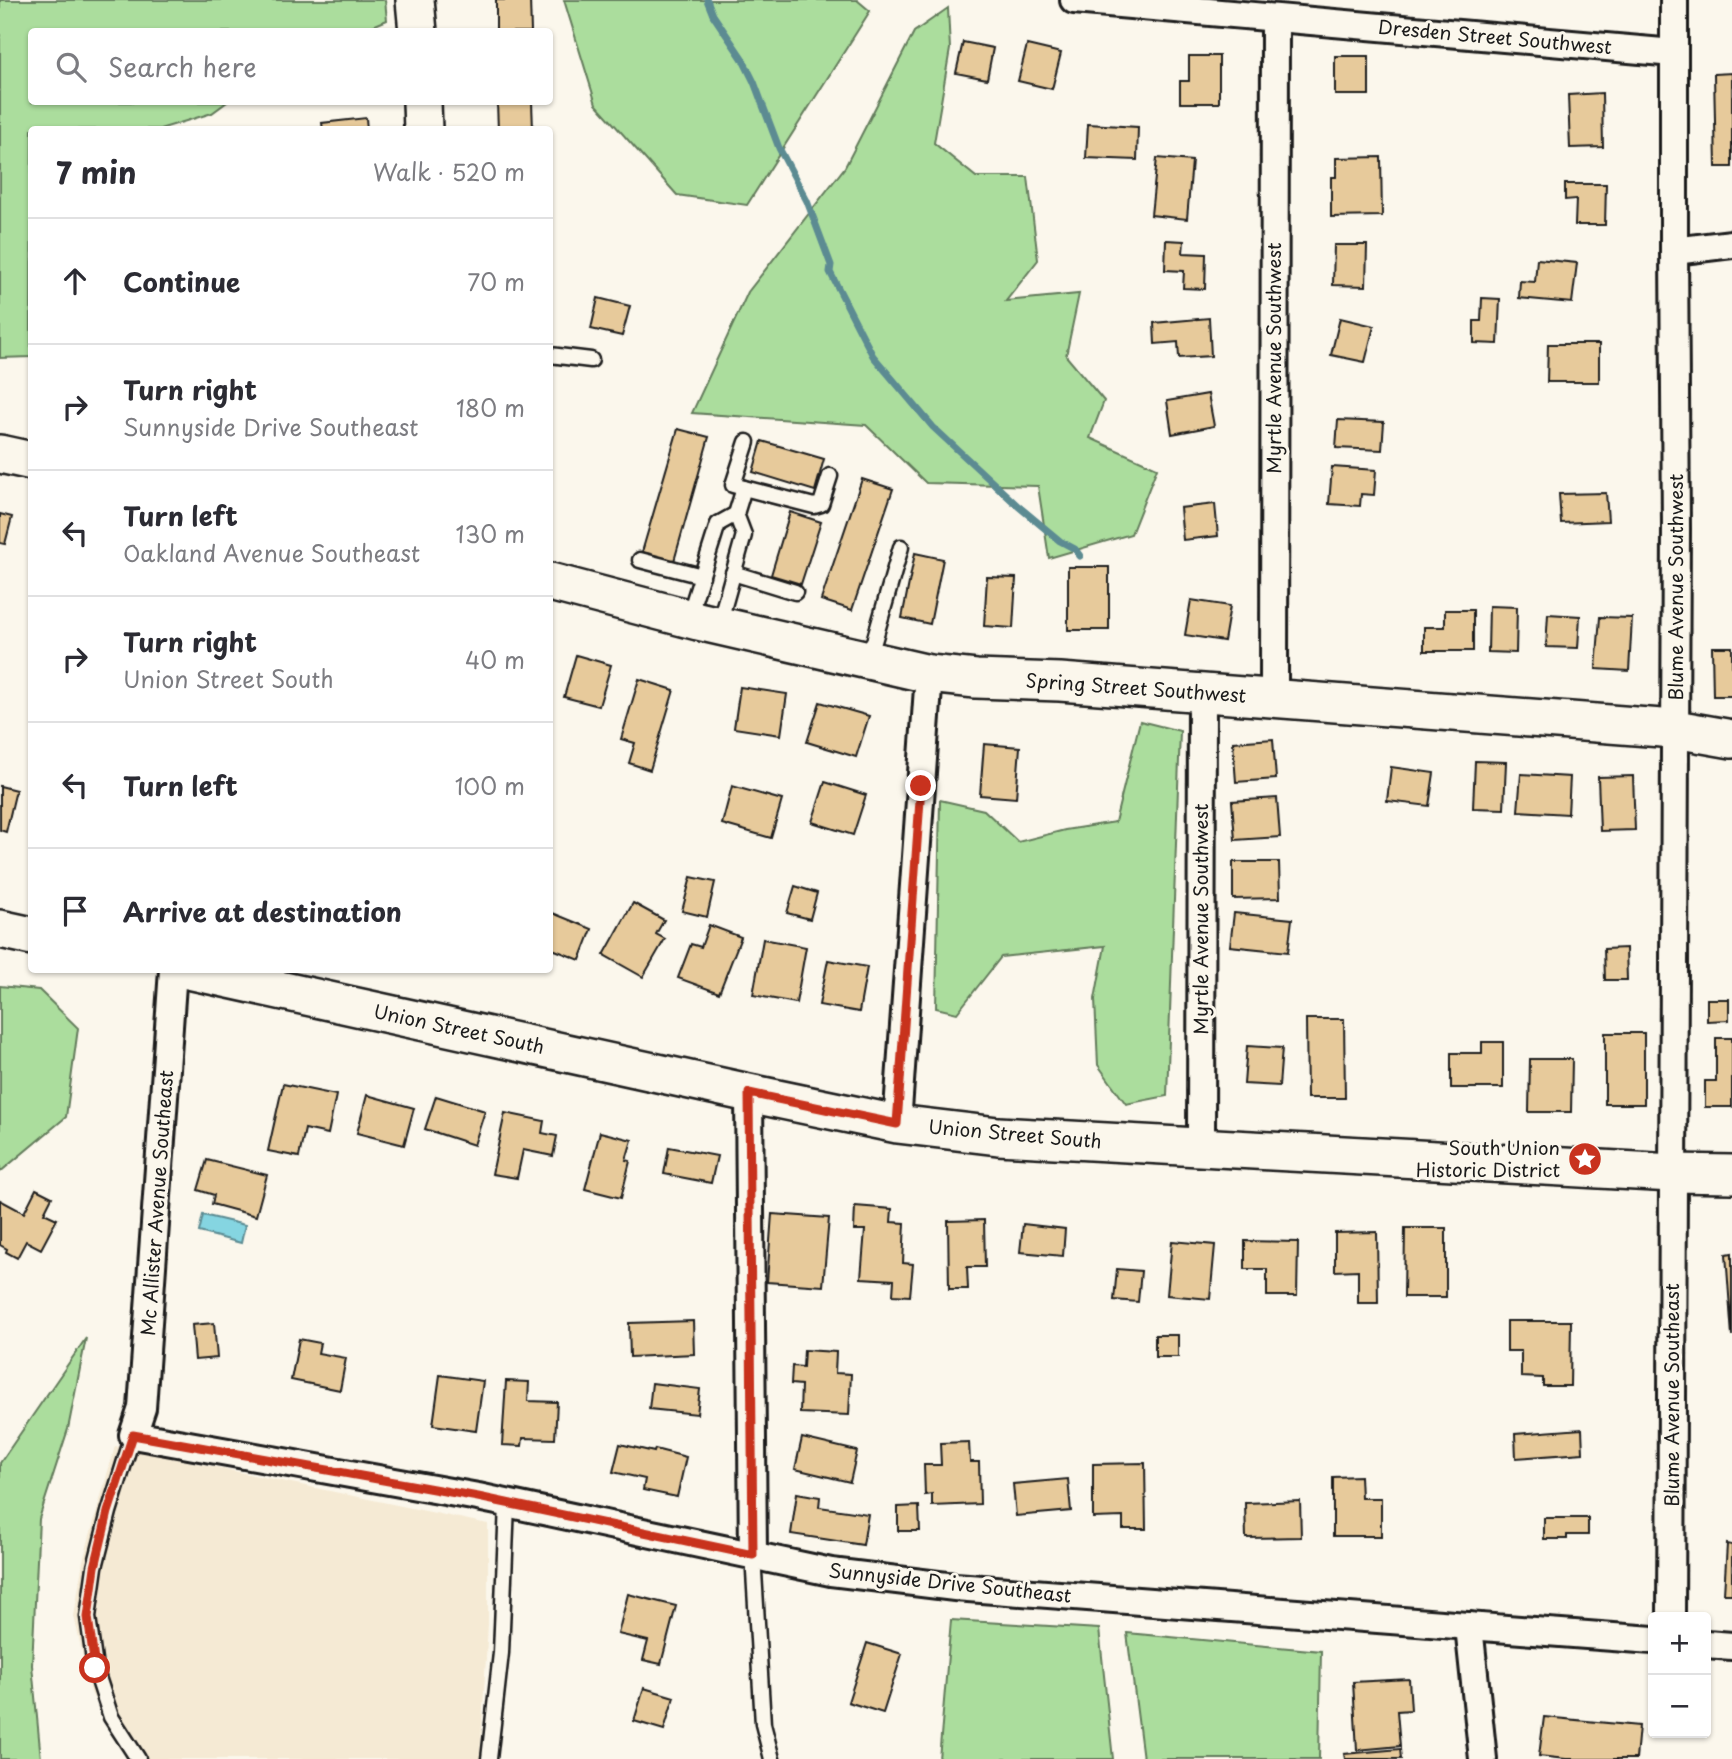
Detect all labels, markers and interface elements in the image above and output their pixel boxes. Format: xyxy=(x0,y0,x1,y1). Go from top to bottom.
street label: Dresden Street Southwest xyxy=(1377,12,1613,60)
search box xyxy=(28,28,553,105)
text: Search here xyxy=(108,47,257,86)
icon: search xyxy=(52,48,90,86)
text: 7 min xyxy=(56,149,137,194)
text: Walk · 520 m xyxy=(373,154,525,189)
street label: Myrtle Avenue Southwest xyxy=(1259,242,1287,474)
icon: ahead xyxy=(56,262,94,300)
text: Continue xyxy=(123,262,240,301)
text: 70 m xyxy=(467,264,525,299)
text: Turn right xyxy=(123,370,257,409)
icon: right xyxy=(56,388,94,426)
text: 180 m xyxy=(456,390,525,425)
text: Sunnyside Drive Southeast xyxy=(123,409,418,444)
street label: Blume Avenue Southwest xyxy=(1661,473,1689,700)
text: Turn left xyxy=(123,496,238,535)
icon: left xyxy=(56,514,94,552)
text: 130 m xyxy=(455,516,525,551)
text: Oakland Avenue Southeast xyxy=(123,535,420,570)
text: Turn right xyxy=(123,622,257,661)
icon: right xyxy=(56,640,94,678)
text: 40 m xyxy=(465,642,525,677)
text: Union Street South xyxy=(123,661,334,696)
street label: Spring Street Southwest xyxy=(1025,665,1248,709)
icon: left xyxy=(56,766,94,804)
text: Turn left xyxy=(123,766,238,805)
text: 100 m xyxy=(455,768,525,803)
route end xyxy=(905,770,936,801)
street label: Myrtle Avenue Southwest xyxy=(1186,803,1214,1035)
icon: arrive xyxy=(56,892,94,930)
text: Arrive at destination xyxy=(123,892,402,931)
street label: Union Street South xyxy=(371,996,547,1060)
street label: Mc Allister Avenue Southeast xyxy=(133,1069,179,1337)
street label: Union Street South xyxy=(927,1111,1103,1155)
place label: South Union Historic District xyxy=(1416,1133,1560,1183)
place icon: South Union Historic District xyxy=(1566,1140,1604,1178)
street label: Blume Avenue Southeast xyxy=(1657,1283,1685,1507)
street label: Sunnyside Drive Southeast xyxy=(827,1555,1073,1609)
map controls xyxy=(1648,1612,1711,1738)
button: + xyxy=(1648,1612,1711,1675)
route start xyxy=(79,1652,110,1683)
button: − xyxy=(1648,1675,1711,1738)

